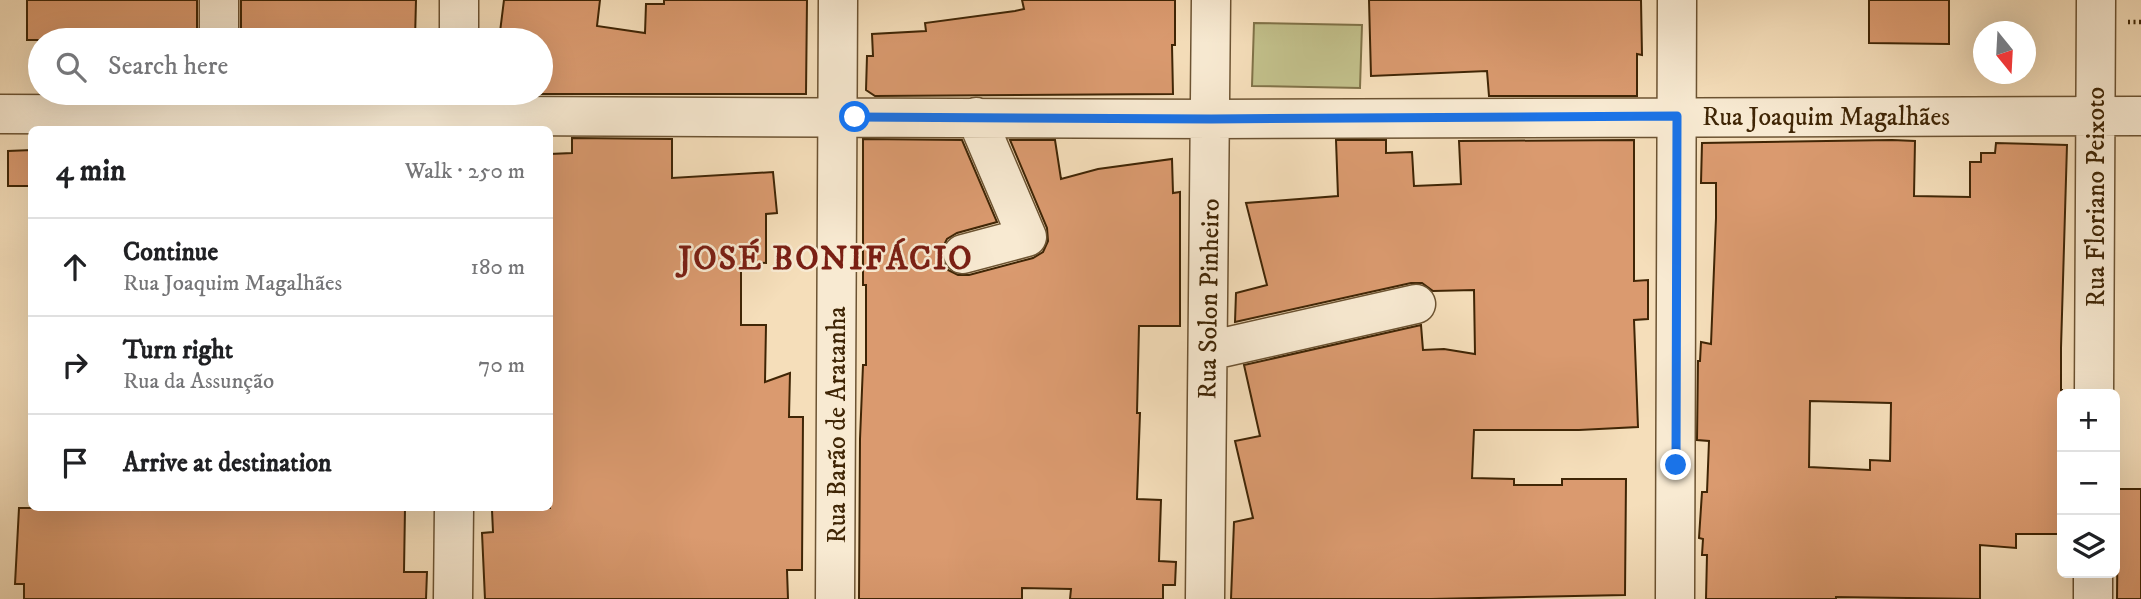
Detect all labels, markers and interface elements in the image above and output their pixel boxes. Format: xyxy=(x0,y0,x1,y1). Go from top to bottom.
north arrow xyxy=(1973,21,2036,84)
search box xyxy=(28,28,553,105)
icon: search xyxy=(52,48,90,86)
text: Search here xyxy=(108,50,228,83)
street label: Rua Floriano Peixoto xyxy=(2080,87,2113,307)
route start xyxy=(839,101,870,132)
street label: Rua Joaquim Magalhães xyxy=(1702,101,1950,134)
text: 4 min xyxy=(56,153,126,190)
text: Walk · 250 m xyxy=(405,157,525,186)
street label: Rua Solon Pinheiro xyxy=(1191,198,1228,400)
text: Continue xyxy=(123,236,218,269)
district label: JOSÉ BONIFÁCIO xyxy=(674,237,974,280)
icon: ahead xyxy=(56,248,94,286)
text: 180 m xyxy=(470,253,525,282)
text: Rua Joaquim Magalhães xyxy=(123,269,342,298)
street label: Rua Barão de Aratanha xyxy=(821,306,854,544)
text: Turn right xyxy=(123,334,233,367)
icon: right xyxy=(56,346,94,384)
text: 70 m xyxy=(478,351,525,380)
text: Rua da Assunção xyxy=(123,367,274,396)
map controls xyxy=(2057,389,2120,578)
button: + xyxy=(2057,389,2120,452)
icon: arrive xyxy=(56,444,94,482)
text: Arrive at destination xyxy=(123,447,332,480)
route end xyxy=(1660,449,1691,480)
button: − xyxy=(2057,452,2120,515)
button: layers xyxy=(2057,515,2120,578)

